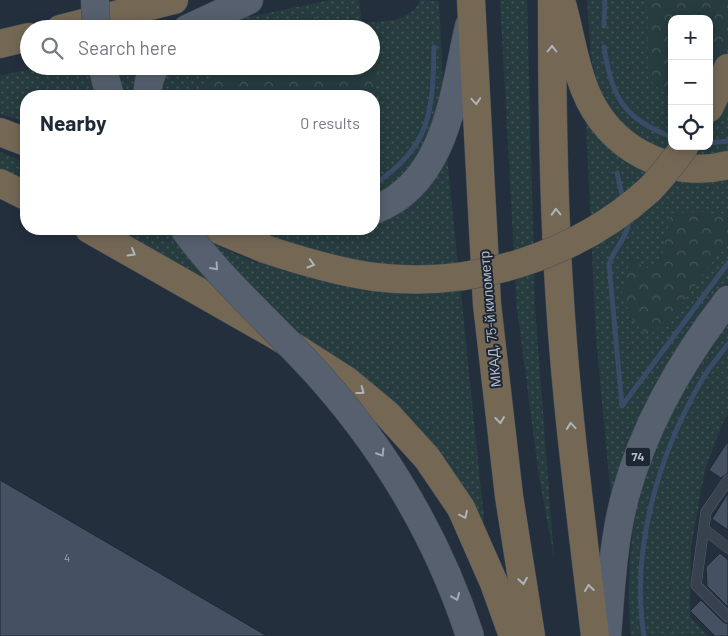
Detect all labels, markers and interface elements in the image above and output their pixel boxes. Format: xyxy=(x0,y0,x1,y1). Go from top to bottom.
map controls xyxy=(668,15,713,150)
button: + xyxy=(668,15,713,60)
search box xyxy=(20,20,380,75)
icon: search xyxy=(38,34,66,62)
text: Search here xyxy=(78,36,177,59)
one-way arrow xyxy=(547,45,557,53)
button: − xyxy=(668,60,713,105)
one-way arrow xyxy=(470,98,481,106)
button: locate xyxy=(668,105,713,150)
text: Nearby xyxy=(40,110,106,135)
text: 0 results xyxy=(300,113,360,132)
one-way arrow xyxy=(551,207,562,215)
one-way arrow xyxy=(126,247,135,257)
street label: МКАД, 75-й километр xyxy=(475,250,504,388)
one-way arrow xyxy=(307,258,316,269)
one-way arrow xyxy=(209,261,218,270)
one-way arrow xyxy=(355,385,365,394)
one-way arrow xyxy=(494,417,505,425)
one-way arrow xyxy=(566,422,577,430)
one-way arrow xyxy=(374,448,384,457)
road number: 74 xyxy=(626,448,650,467)
one-way arrow xyxy=(458,510,468,519)
house number: 4 xyxy=(64,551,70,564)
one-way arrow xyxy=(517,577,527,585)
one-way arrow xyxy=(584,583,595,591)
one-way arrow xyxy=(451,592,461,600)

